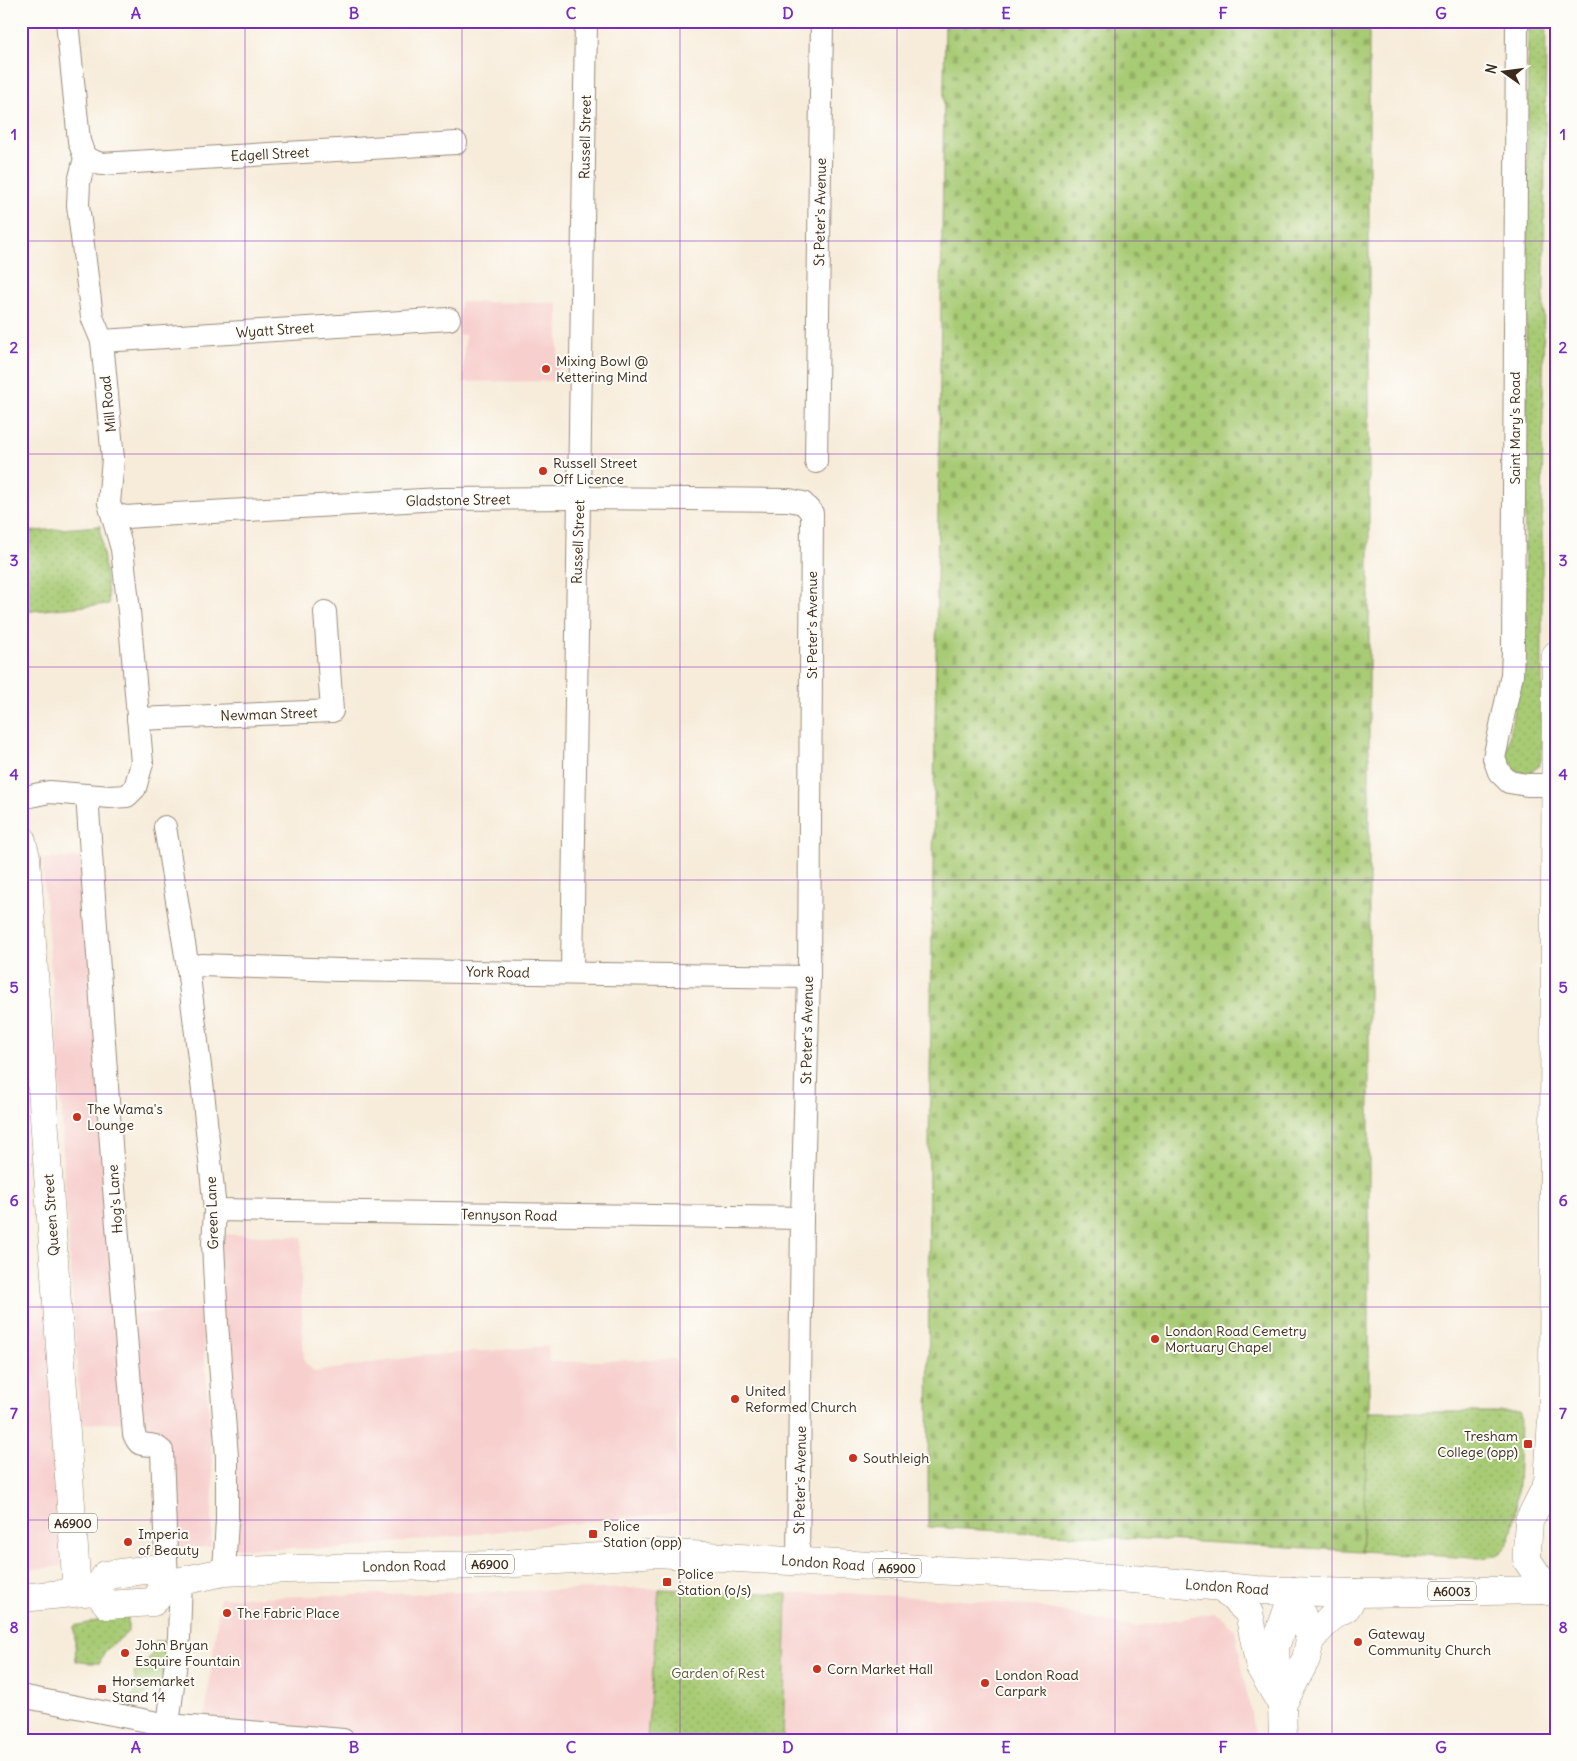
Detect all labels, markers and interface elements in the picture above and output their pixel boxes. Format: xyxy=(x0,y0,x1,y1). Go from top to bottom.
text: A xyxy=(131,3,141,23)
text: B xyxy=(349,3,360,23)
text: C xyxy=(566,3,577,23)
text: D xyxy=(782,3,794,23)
text: E xyxy=(1001,3,1011,23)
text: F xyxy=(1218,3,1228,23)
text: G xyxy=(1435,3,1447,23)
north arrow xyxy=(1480,48,1530,98)
text: N xyxy=(1481,62,1501,76)
street label: Russell Street xyxy=(575,94,595,179)
text: 1 xyxy=(11,124,17,144)
text: 1 xyxy=(1560,124,1566,144)
street label: Edgell Street xyxy=(230,143,310,165)
street label: St Peter's Avenue xyxy=(810,158,830,266)
street label: Wyatt Street xyxy=(235,318,315,342)
text: 2 xyxy=(10,337,19,357)
text: 2 xyxy=(1559,337,1568,357)
place label: Mixing Bowl @ Kettering Mind xyxy=(556,352,648,386)
marker: Mixing Bowl @ Kettering Mind xyxy=(540,363,552,375)
street label: Saint Mary's Road xyxy=(1506,371,1524,485)
street label: Mill Road xyxy=(96,375,120,433)
place label: Russell Street Off Licence xyxy=(553,454,638,488)
marker: Russell Street Off Licence xyxy=(537,465,549,477)
street label: Gladstone Street xyxy=(405,490,511,510)
street label: Russell Street xyxy=(568,499,588,584)
text: 3 xyxy=(9,550,19,570)
text: 3 xyxy=(1558,550,1568,570)
street label: St Peter's Avenue xyxy=(803,571,821,679)
street label: Newman Street xyxy=(220,703,318,725)
text: 4 xyxy=(9,764,19,784)
text: 4 xyxy=(1558,764,1568,784)
street label: York Road xyxy=(466,962,530,982)
street label: St Peter's Avenue xyxy=(797,976,817,1084)
text: 5 xyxy=(9,977,19,997)
text: 5 xyxy=(1558,977,1568,997)
place label: The Wama's Lounge xyxy=(87,1100,163,1134)
marker: The Wama's Lounge xyxy=(71,1111,83,1123)
street label: Hog's Lane xyxy=(104,1164,126,1234)
street label: Queen Street xyxy=(39,1173,63,1257)
street label: Green Lane xyxy=(202,1176,222,1250)
text: 6 xyxy=(9,1190,19,1210)
text: 6 xyxy=(1558,1190,1568,1210)
street label: Tennyson Road xyxy=(461,1205,557,1225)
place label: London Road Cemetry Mortuary Chapel xyxy=(1165,1322,1307,1356)
marker: London Road Cemetry Mortuary Chapel xyxy=(1149,1333,1161,1345)
place label: United Reformed Church xyxy=(745,1382,857,1416)
marker: United Reformed Church xyxy=(729,1393,741,1405)
text: 7 xyxy=(10,1403,18,1423)
text: 7 xyxy=(1559,1403,1567,1423)
street label: St Peter's Avenue xyxy=(790,1426,810,1534)
place label: Tresham College (opp) xyxy=(1437,1427,1518,1461)
marker: Tresham College (opp) xyxy=(1522,1438,1534,1450)
place label: Southleigh xyxy=(863,1449,929,1467)
marker: Southleigh xyxy=(847,1452,859,1464)
road number: A6900 xyxy=(49,1514,97,1532)
place label: Police Station (opp) xyxy=(603,1517,682,1551)
place label: Imperia of Beauty xyxy=(138,1525,199,1559)
marker: Police Station (opp) xyxy=(587,1528,599,1540)
marker: Imperia of Beauty xyxy=(122,1536,134,1548)
street label: London Road xyxy=(781,1551,865,1575)
road number: A6900 xyxy=(466,1555,514,1574)
street label: London Road xyxy=(362,1556,446,1576)
road number: A6900 xyxy=(873,1559,921,1578)
place label: Police Station (o/s) xyxy=(677,1565,751,1599)
street label: London Road xyxy=(1185,1575,1269,1599)
marker: Police Station (o/s) xyxy=(661,1576,673,1588)
road number: A6003 xyxy=(1428,1582,1476,1600)
place label: The Fabric Place xyxy=(237,1604,339,1622)
marker: The Fabric Place xyxy=(221,1607,233,1619)
text: 8 xyxy=(9,1617,19,1637)
text: 8 xyxy=(1558,1617,1568,1637)
place label: Gateway Community Church xyxy=(1368,1625,1491,1659)
place label: John Bryan Esquire Fountain xyxy=(135,1636,240,1670)
marker: Gateway Community Church xyxy=(1352,1636,1364,1648)
marker: John Bryan Esquire Fountain xyxy=(119,1647,131,1659)
place label: Corn Market Hall xyxy=(827,1660,933,1678)
marker: Corn Market Hall xyxy=(811,1663,823,1675)
park label: Garden of Rest xyxy=(671,1664,765,1682)
place label: London Road Carpark xyxy=(995,1666,1079,1700)
place label: Horsemarket Stand 14 xyxy=(112,1672,195,1706)
marker: London Road Carpark xyxy=(979,1677,991,1689)
marker: Horsemarket Stand 14 xyxy=(96,1683,108,1695)
text: A xyxy=(131,1737,141,1757)
text: B xyxy=(349,1737,360,1757)
text: C xyxy=(566,1737,577,1757)
text: D xyxy=(782,1737,794,1757)
text: E xyxy=(1001,1737,1011,1757)
text: F xyxy=(1218,1737,1228,1757)
text: G xyxy=(1435,1737,1447,1757)

